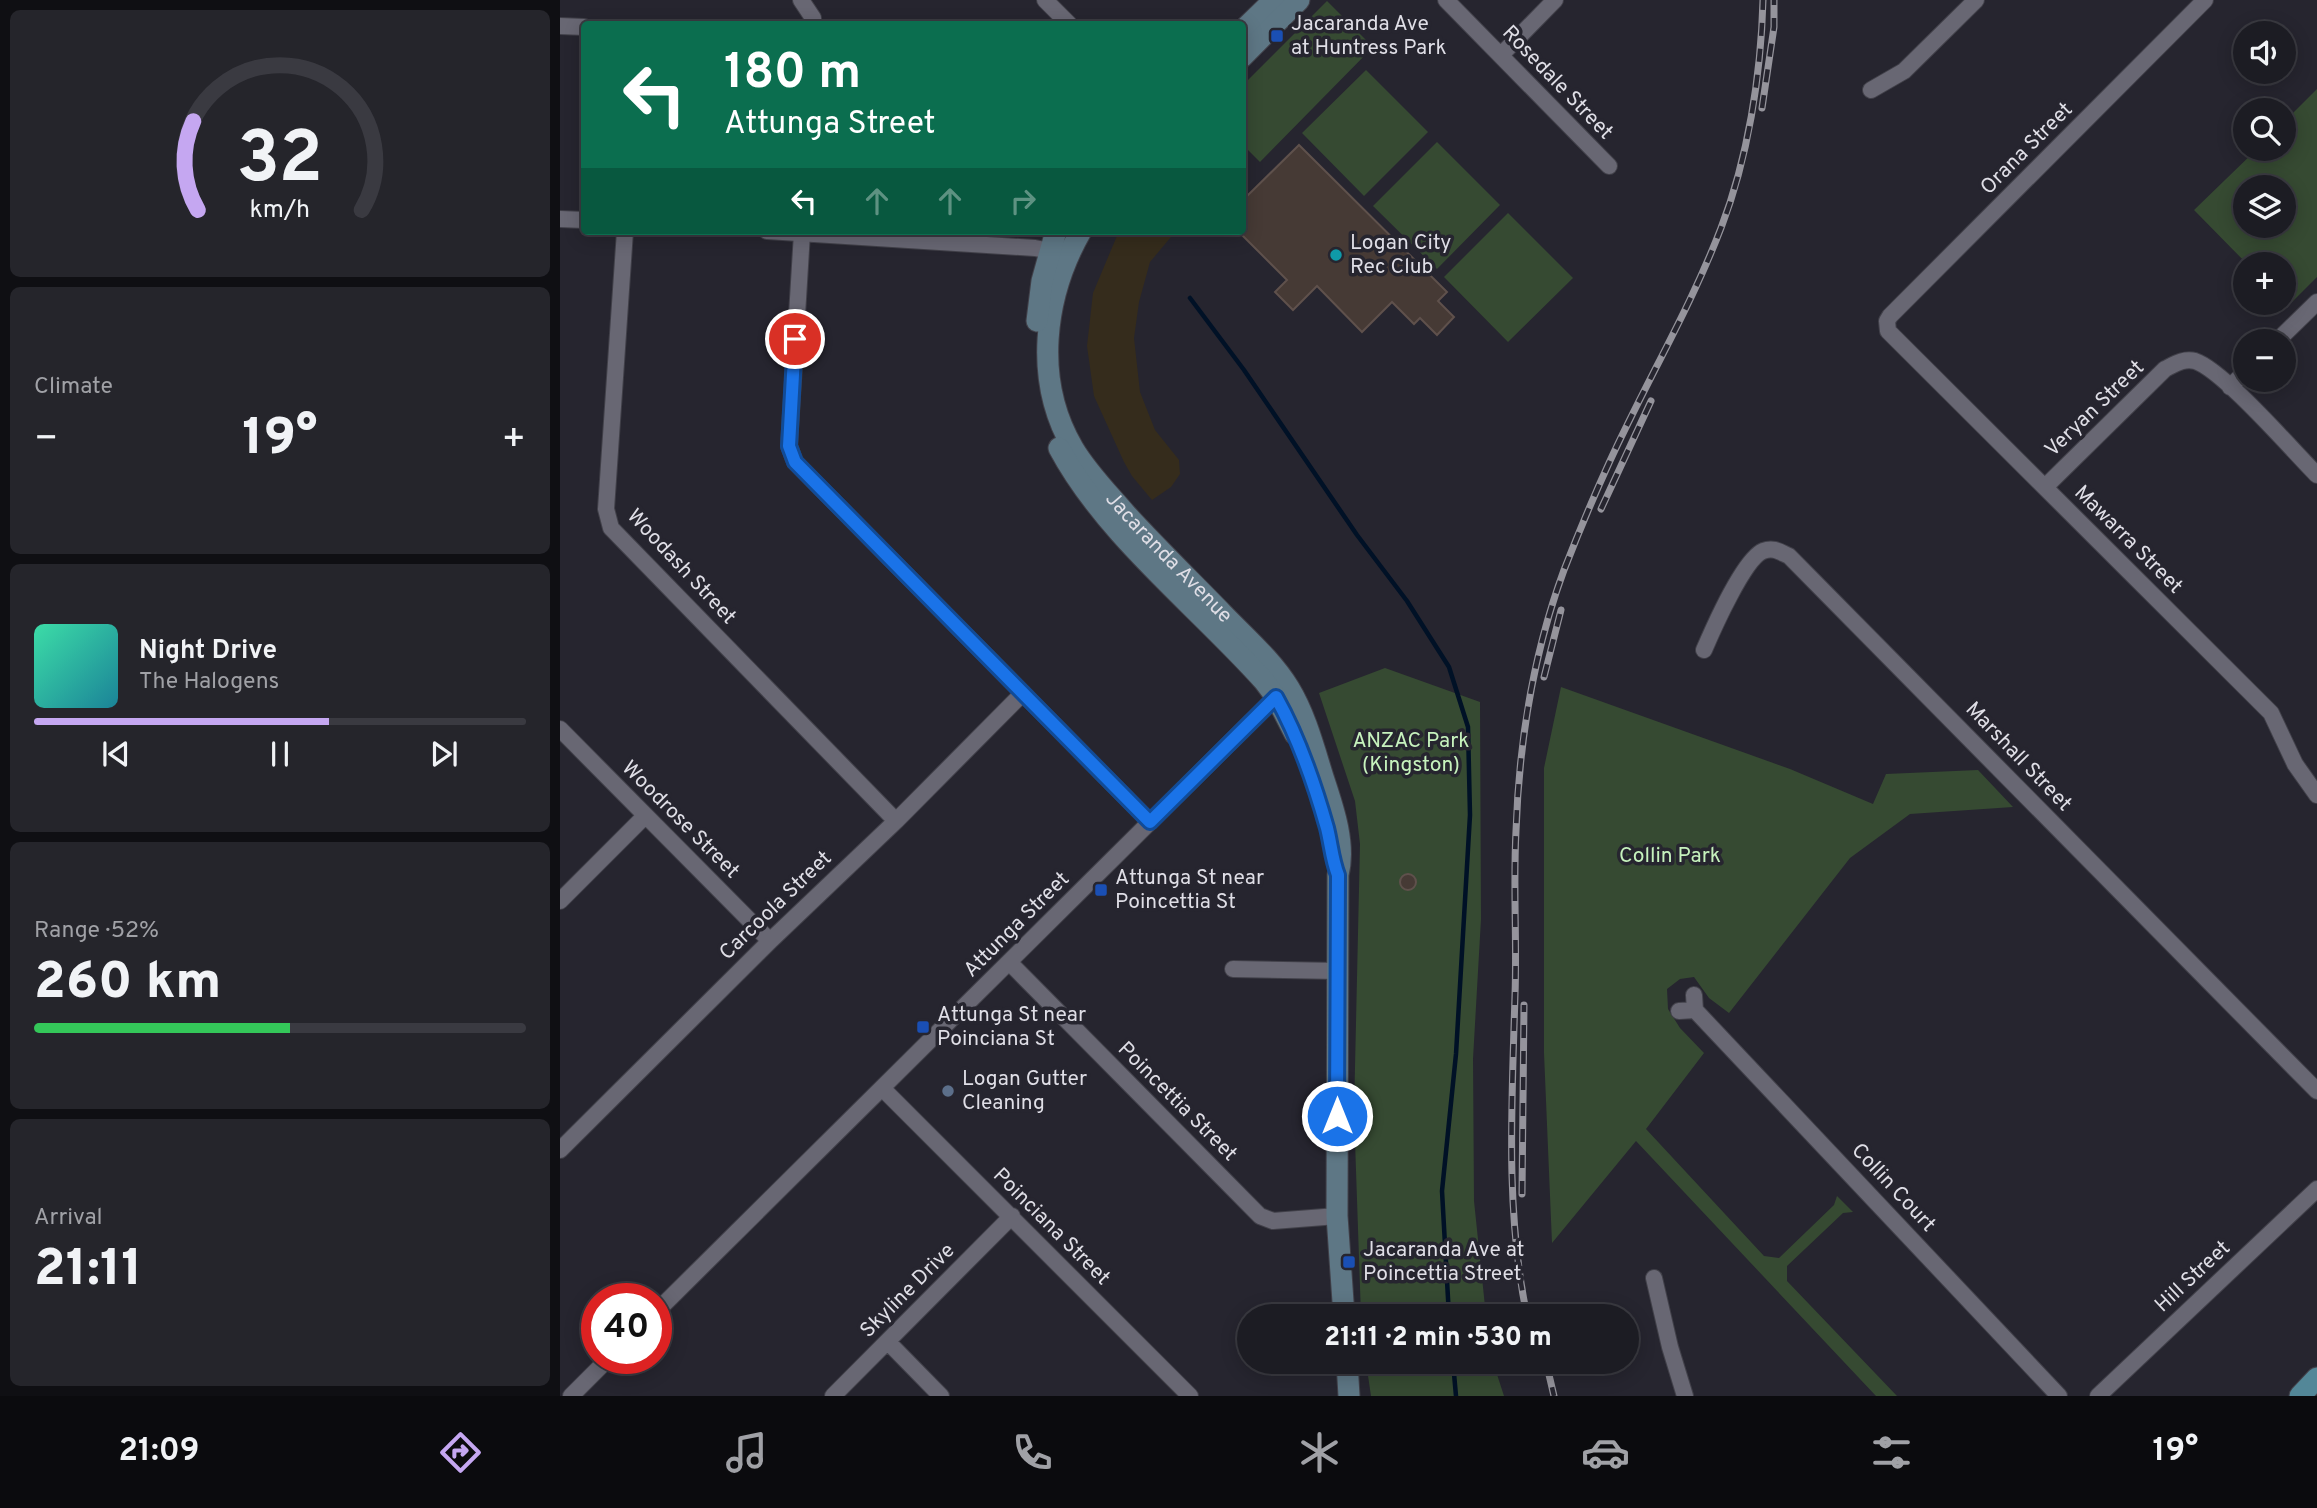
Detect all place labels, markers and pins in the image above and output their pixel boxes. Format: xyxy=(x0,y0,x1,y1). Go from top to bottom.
place label: Jacaranda Ave at Huntress Park xyxy=(1291,11,1447,62)
marker: Jacaranda Ave at Huntress Park xyxy=(1269,28,1285,44)
place label: Logan City Rec Club xyxy=(1350,230,1451,281)
marker: Logan City Rec Club xyxy=(1328,247,1344,263)
pin xyxy=(765,309,825,369)
place label: Attunga St near Poincettia St xyxy=(1115,865,1264,916)
marker: Attunga St near Poincettia St xyxy=(1093,882,1109,898)
place label: Attunga St near Poinciana St xyxy=(937,1002,1086,1053)
marker: Attunga St near Poinciana St xyxy=(915,1019,931,1035)
place label: Logan Gutter Cleaning xyxy=(962,1066,1087,1117)
marker: Logan Gutter Cleaning xyxy=(940,1083,956,1099)
place label: Jacaranda Ave at Poincettia Street xyxy=(1363,1237,1524,1288)
marker: Jacaranda Ave at Poincettia Street xyxy=(1341,1254,1357,1270)

